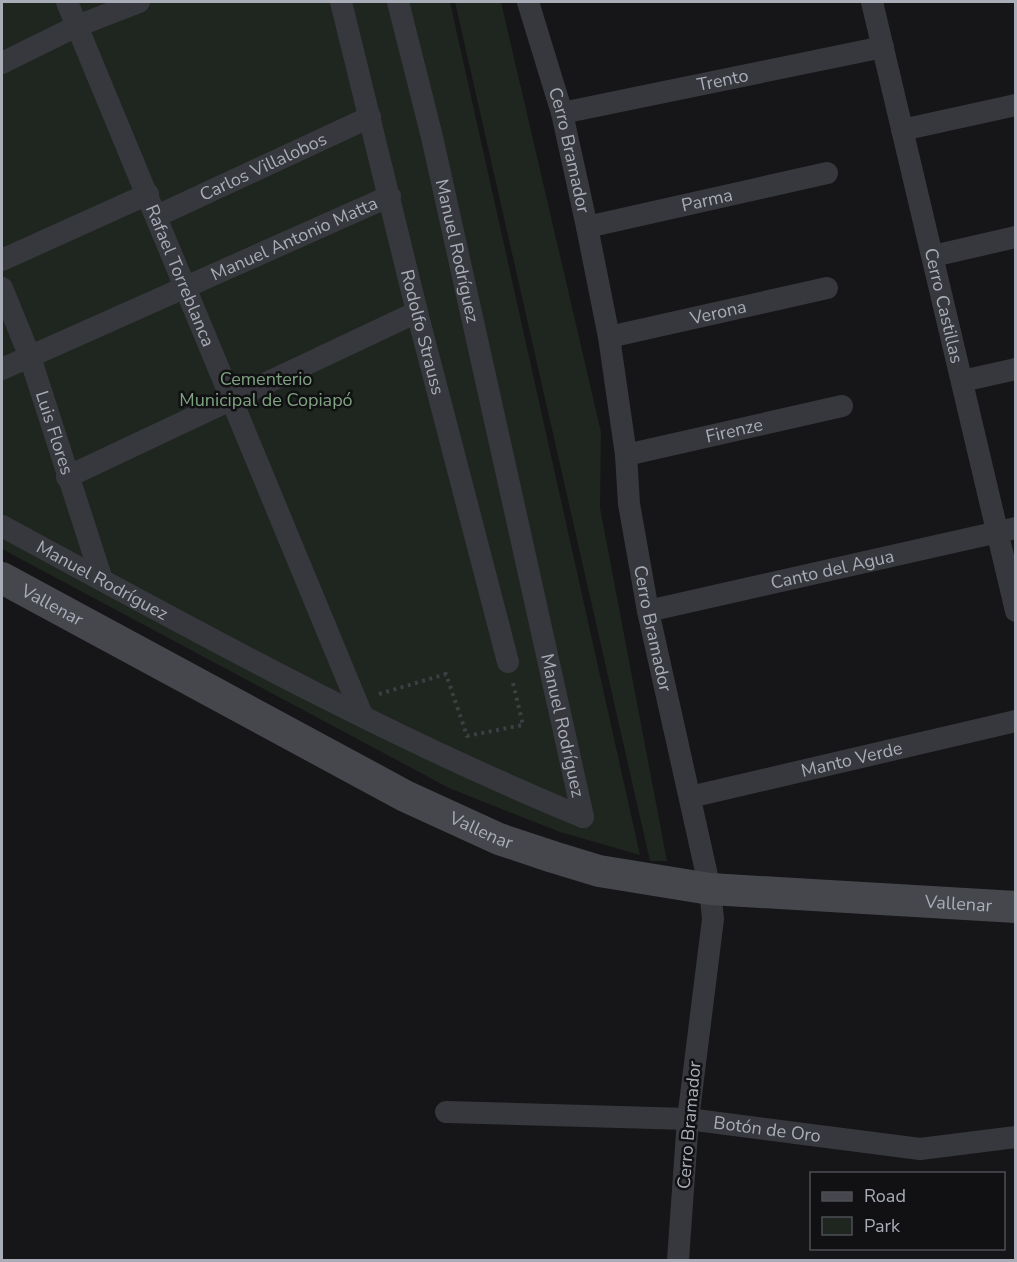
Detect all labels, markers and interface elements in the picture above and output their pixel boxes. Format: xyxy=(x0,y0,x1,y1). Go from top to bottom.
street label: Trento xyxy=(695,63,750,97)
street label: Cerro Bramador xyxy=(543,84,596,216)
street label: Carlos Villalobos xyxy=(196,127,331,207)
street label: Manuel Rodríguez xyxy=(430,177,485,325)
street label: Parma xyxy=(679,183,735,217)
street label: Manuel Antonio Matta xyxy=(207,191,382,286)
street label: Rafael Torreblanca xyxy=(140,201,220,350)
street label: Cerro Castillas xyxy=(919,246,969,366)
street label: Rodolfo Strauss xyxy=(395,267,450,397)
street label: Verona xyxy=(687,294,749,331)
park label: Cementerio Municipal de Copiapó xyxy=(179,367,353,412)
street label: Luis Flores xyxy=(30,388,79,478)
street label: Firenze xyxy=(703,412,765,449)
street label: Manuel Rodríguez xyxy=(32,535,172,626)
street label: Canto del Agua xyxy=(768,544,896,595)
street label: Cerro Bramador xyxy=(628,563,678,694)
street label: Vallenar xyxy=(16,578,88,632)
street label: Manuel Rodríguez xyxy=(535,651,590,800)
street label: Manto Verde xyxy=(799,736,905,783)
street label: Vallenar xyxy=(445,806,517,855)
street label: Vallenar xyxy=(923,890,993,918)
street label: Cerro Bramador xyxy=(671,1059,707,1190)
street label: Botón de Oro xyxy=(712,1110,822,1148)
legend xyxy=(810,1172,1005,1250)
text: Road xyxy=(864,1184,906,1208)
text: Park xyxy=(864,1214,901,1238)

